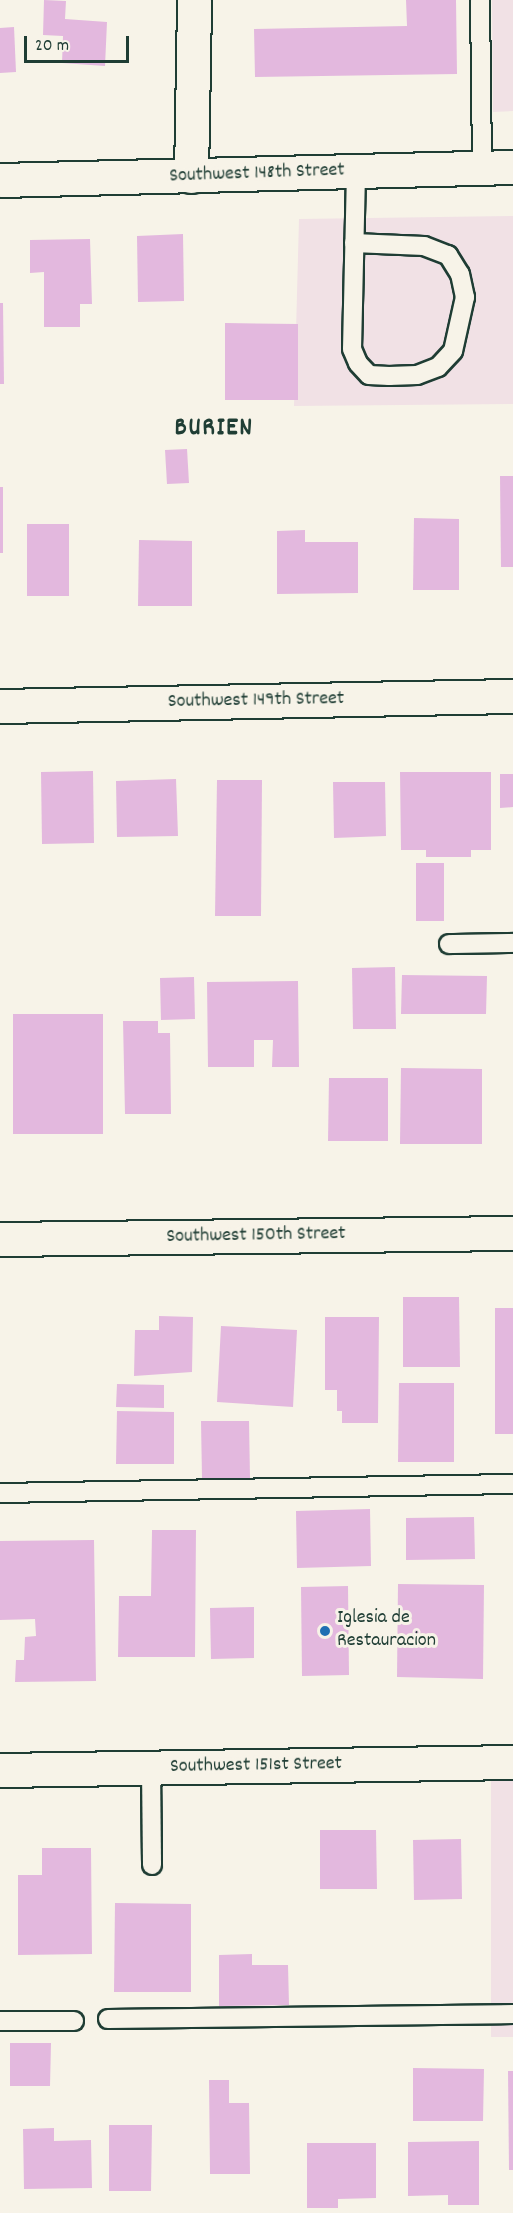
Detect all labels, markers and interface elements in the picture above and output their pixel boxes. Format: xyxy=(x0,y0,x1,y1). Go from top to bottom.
scale bar xyxy=(27,24,132,62)
text: 20 m xyxy=(35,34,69,59)
street label: Southwest 148th Street xyxy=(169,159,345,189)
district label: BURIEN xyxy=(174,413,254,445)
street label: Southwest 149th Street xyxy=(168,687,344,715)
street label: Southwest 150th Street xyxy=(166,1222,346,1250)
place label: Iglesia de Restauracion xyxy=(337,1607,436,1654)
marker: Iglesia de Restauracion xyxy=(318,1624,332,1638)
street label: Southwest 151st Street xyxy=(170,1753,342,1779)

